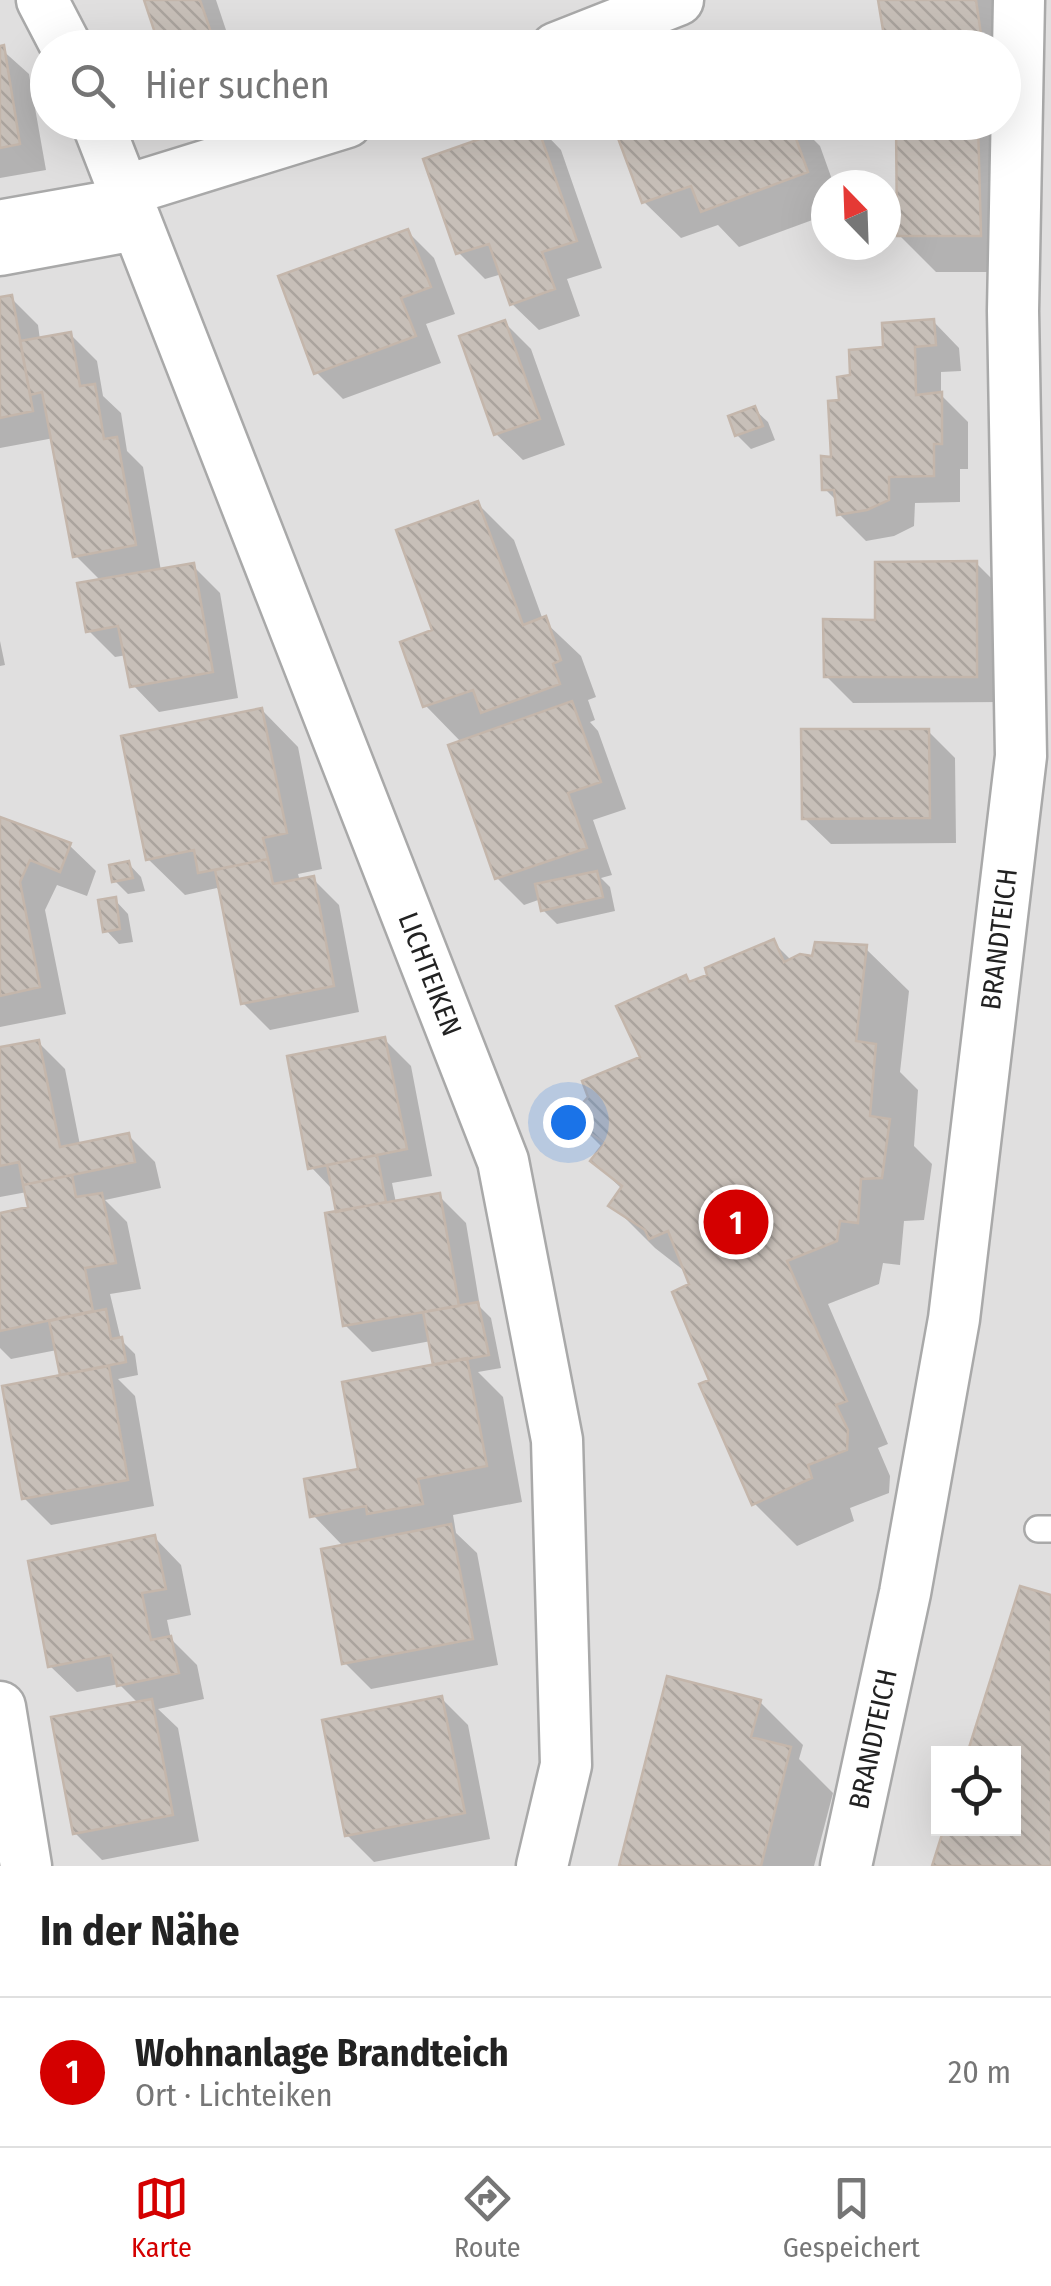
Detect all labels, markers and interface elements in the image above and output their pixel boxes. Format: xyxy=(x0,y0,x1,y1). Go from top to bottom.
search box xyxy=(30,30,1021,140)
icon: search xyxy=(65,58,120,113)
text: Hier suchen xyxy=(145,62,330,108)
north arrow xyxy=(811,170,901,260)
street label: BRANDTEICH xyxy=(974,866,1024,1012)
street label: LICHTEIKEN xyxy=(391,908,469,1040)
your location xyxy=(543,1097,594,1148)
pin: 1 xyxy=(704,1184,768,1260)
street label: BRANDTEICH xyxy=(842,1666,904,1812)
map controls xyxy=(931,1746,1021,1836)
button: locate xyxy=(931,1746,1021,1836)
text: In der Nähe xyxy=(40,1906,240,1956)
text: Wohnanlage Brandteich xyxy=(135,2030,509,2076)
text: 1 xyxy=(66,2053,79,2091)
text: 20 m xyxy=(948,2053,1011,2091)
text: Ort · Lichteiken xyxy=(135,2076,333,2114)
tab: Karte xyxy=(131,2171,192,2264)
tab: Route xyxy=(454,2171,521,2264)
tab: Gespeichert xyxy=(783,2171,920,2264)

